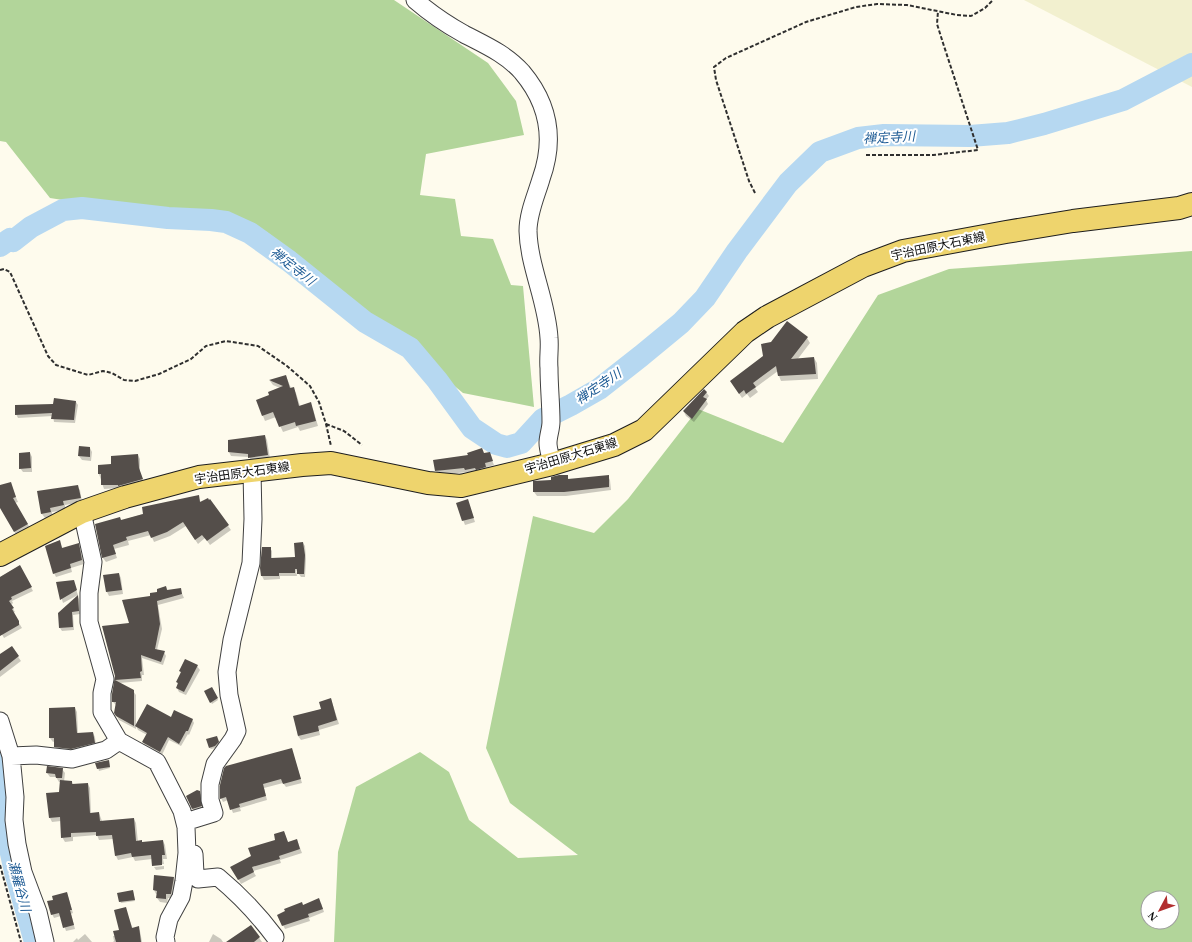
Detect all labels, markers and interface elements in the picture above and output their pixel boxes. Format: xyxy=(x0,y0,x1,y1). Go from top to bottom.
water label: 禅定寺川 xyxy=(863,129,917,146)
street label: 宇治田原大石東線 xyxy=(890,229,986,263)
water label: 禅定寺川 xyxy=(268,244,319,290)
water label: 禅定寺川 xyxy=(573,365,626,407)
street label: 宇治田原大石東線 xyxy=(523,435,619,477)
street label: 宇治田原大石東線 xyxy=(193,459,291,487)
water label: 瀬羅谷川 xyxy=(6,859,34,915)
north arrow xyxy=(1140,890,1180,930)
text: N xyxy=(1145,910,1160,923)

